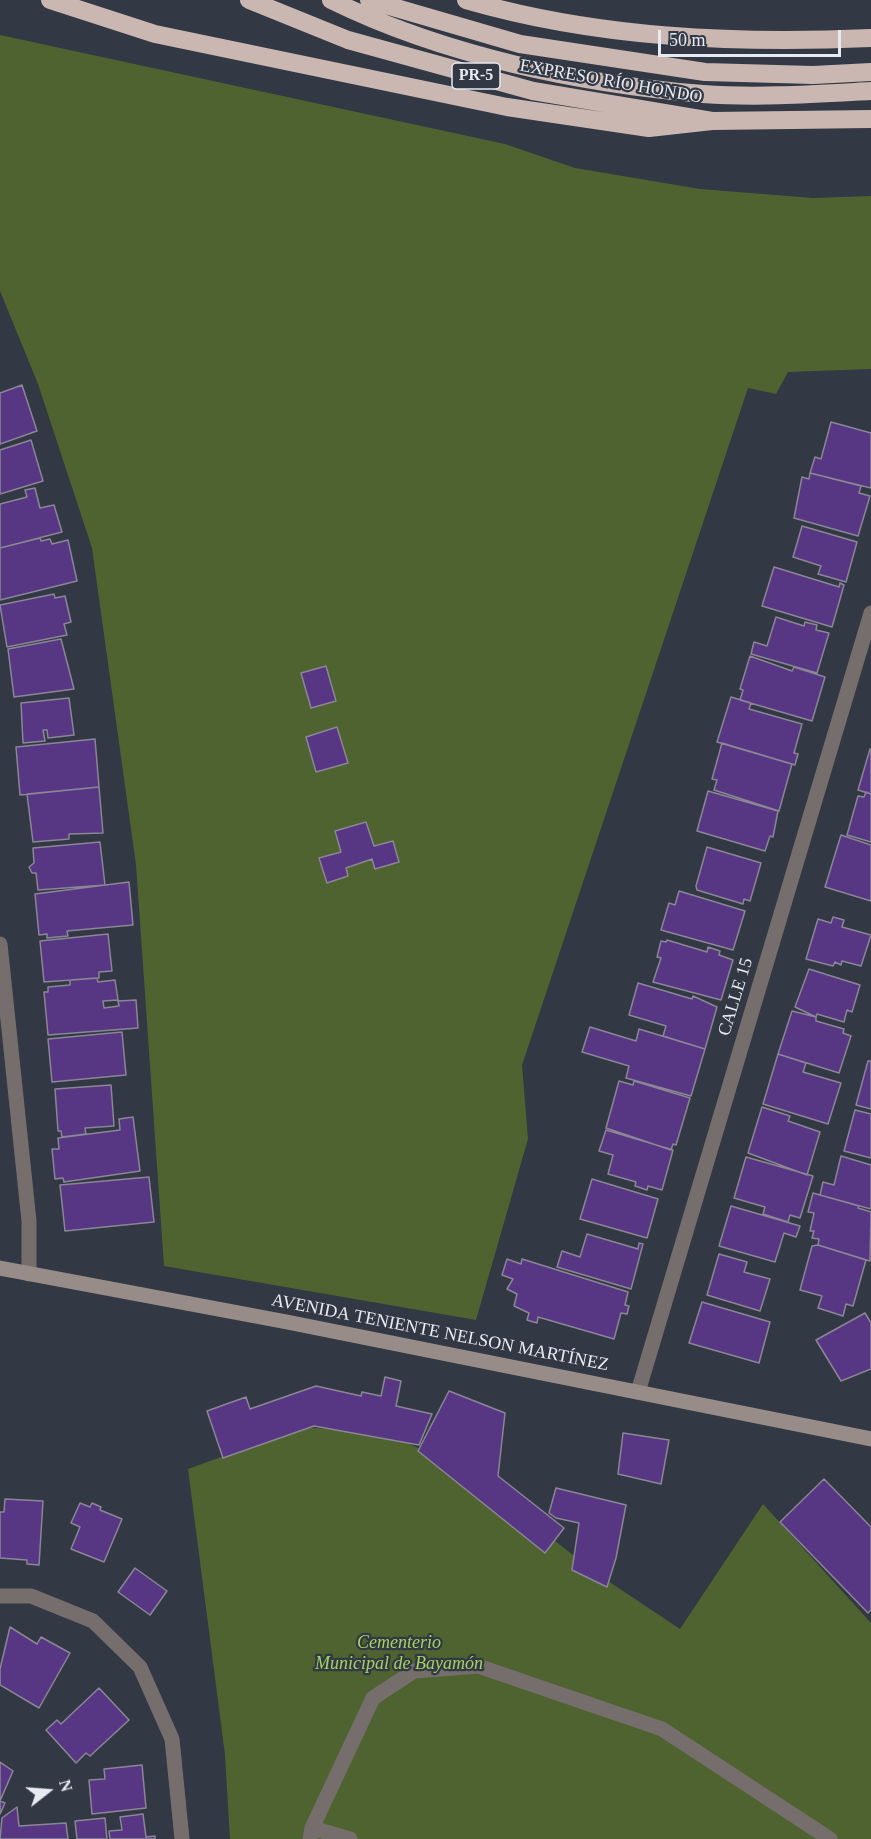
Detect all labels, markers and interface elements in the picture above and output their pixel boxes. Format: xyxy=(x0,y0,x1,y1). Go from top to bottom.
scale bar xyxy=(661,18,844,56)
text: 50 m xyxy=(669,30,706,50)
street label: EXPRESO RÍO HONDO xyxy=(518,55,704,109)
road number: PR-5 xyxy=(452,63,500,89)
street label: CALLE 15 xyxy=(714,955,758,1039)
street label: AVENIDA TENIENTE NELSON MARTÍNEZ xyxy=(270,1290,610,1376)
park label: Cementerio Municipal de Bayamón xyxy=(315,1632,483,1674)
north arrow xyxy=(18,1761,78,1821)
text: N xyxy=(56,1778,76,1794)

